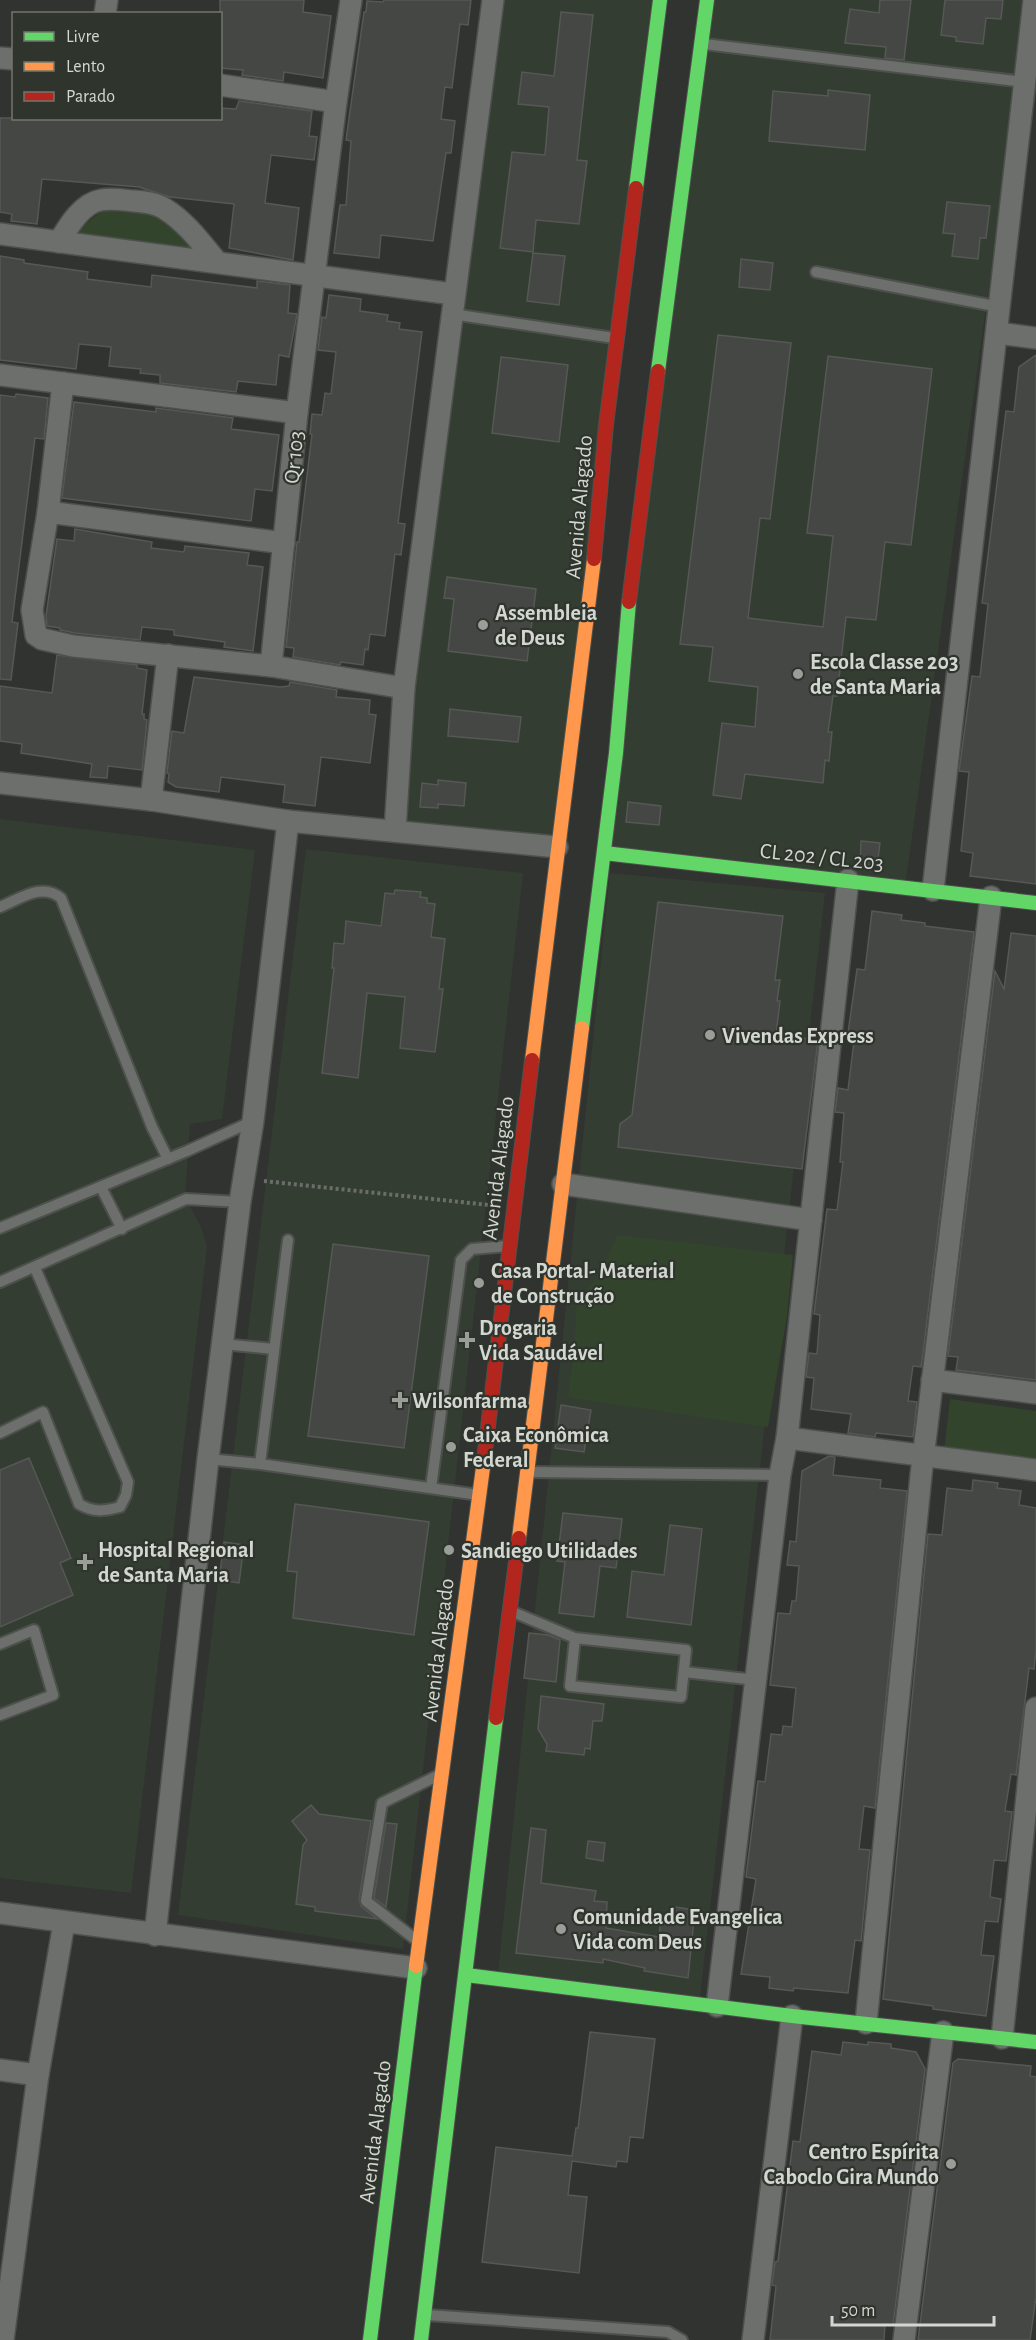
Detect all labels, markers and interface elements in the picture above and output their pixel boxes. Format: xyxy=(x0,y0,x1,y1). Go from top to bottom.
legend xyxy=(12,12,222,120)
text: Livre xyxy=(66,28,100,46)
text: Lento xyxy=(66,58,105,76)
text: Parado xyxy=(66,88,115,106)
street label: Qr 103 xyxy=(280,430,308,485)
street label: Avenida Alagado xyxy=(562,434,596,580)
place label: Assembleia de Deus xyxy=(495,602,598,649)
marker: Assembleia de Deus xyxy=(476,618,490,632)
place label: Escola Classe 203 de Santa Maria xyxy=(810,651,958,698)
marker: Escola Classe 203 de Santa Maria xyxy=(791,667,805,681)
street label: CL 202 / CL 203 xyxy=(759,840,885,874)
place label: Vivendas Express xyxy=(722,1025,874,1047)
marker: Vivendas Express xyxy=(703,1028,717,1042)
street label: Avenida Alagado xyxy=(478,1095,518,1241)
place label: Casa Portal- Material de Construção xyxy=(491,1260,674,1307)
marker: Casa Portal- Material de Construção xyxy=(472,1276,486,1290)
place label: Drogaria Vida Saudável xyxy=(479,1317,603,1364)
marker: Drogaria Vida Saudável xyxy=(460,1333,474,1347)
place label: Wilsonfarma xyxy=(412,1390,528,1412)
marker: Wilsonfarma xyxy=(393,1393,407,1407)
place label: Caixa Econômica Federal xyxy=(463,1424,610,1471)
marker: Caixa Econômica Federal xyxy=(444,1440,458,1454)
place label: Hospital Regional de Santa Maria xyxy=(98,1539,254,1586)
place label: Sandiego Utilidades xyxy=(461,1540,638,1562)
marker: Sandiego Utilidades xyxy=(442,1543,456,1557)
marker: Hospital Regional de Santa Maria xyxy=(76,1553,94,1571)
street label: Avenida Alagado xyxy=(418,1577,458,1723)
place label: Comunidade Evangelica Vida com Deus xyxy=(573,1906,783,1953)
marker: Comunidade Evangelica Vida com Deus xyxy=(554,1922,568,1936)
street label: Avenida Alagado xyxy=(355,2059,395,2205)
place label: Centro Espírita Caboclo Gira Mundo xyxy=(763,2141,939,2188)
marker: Centro Espírita Caboclo Gira Mundo xyxy=(944,2157,958,2171)
scale bar xyxy=(832,2289,994,2327)
text: 50 m xyxy=(841,2302,875,2320)

